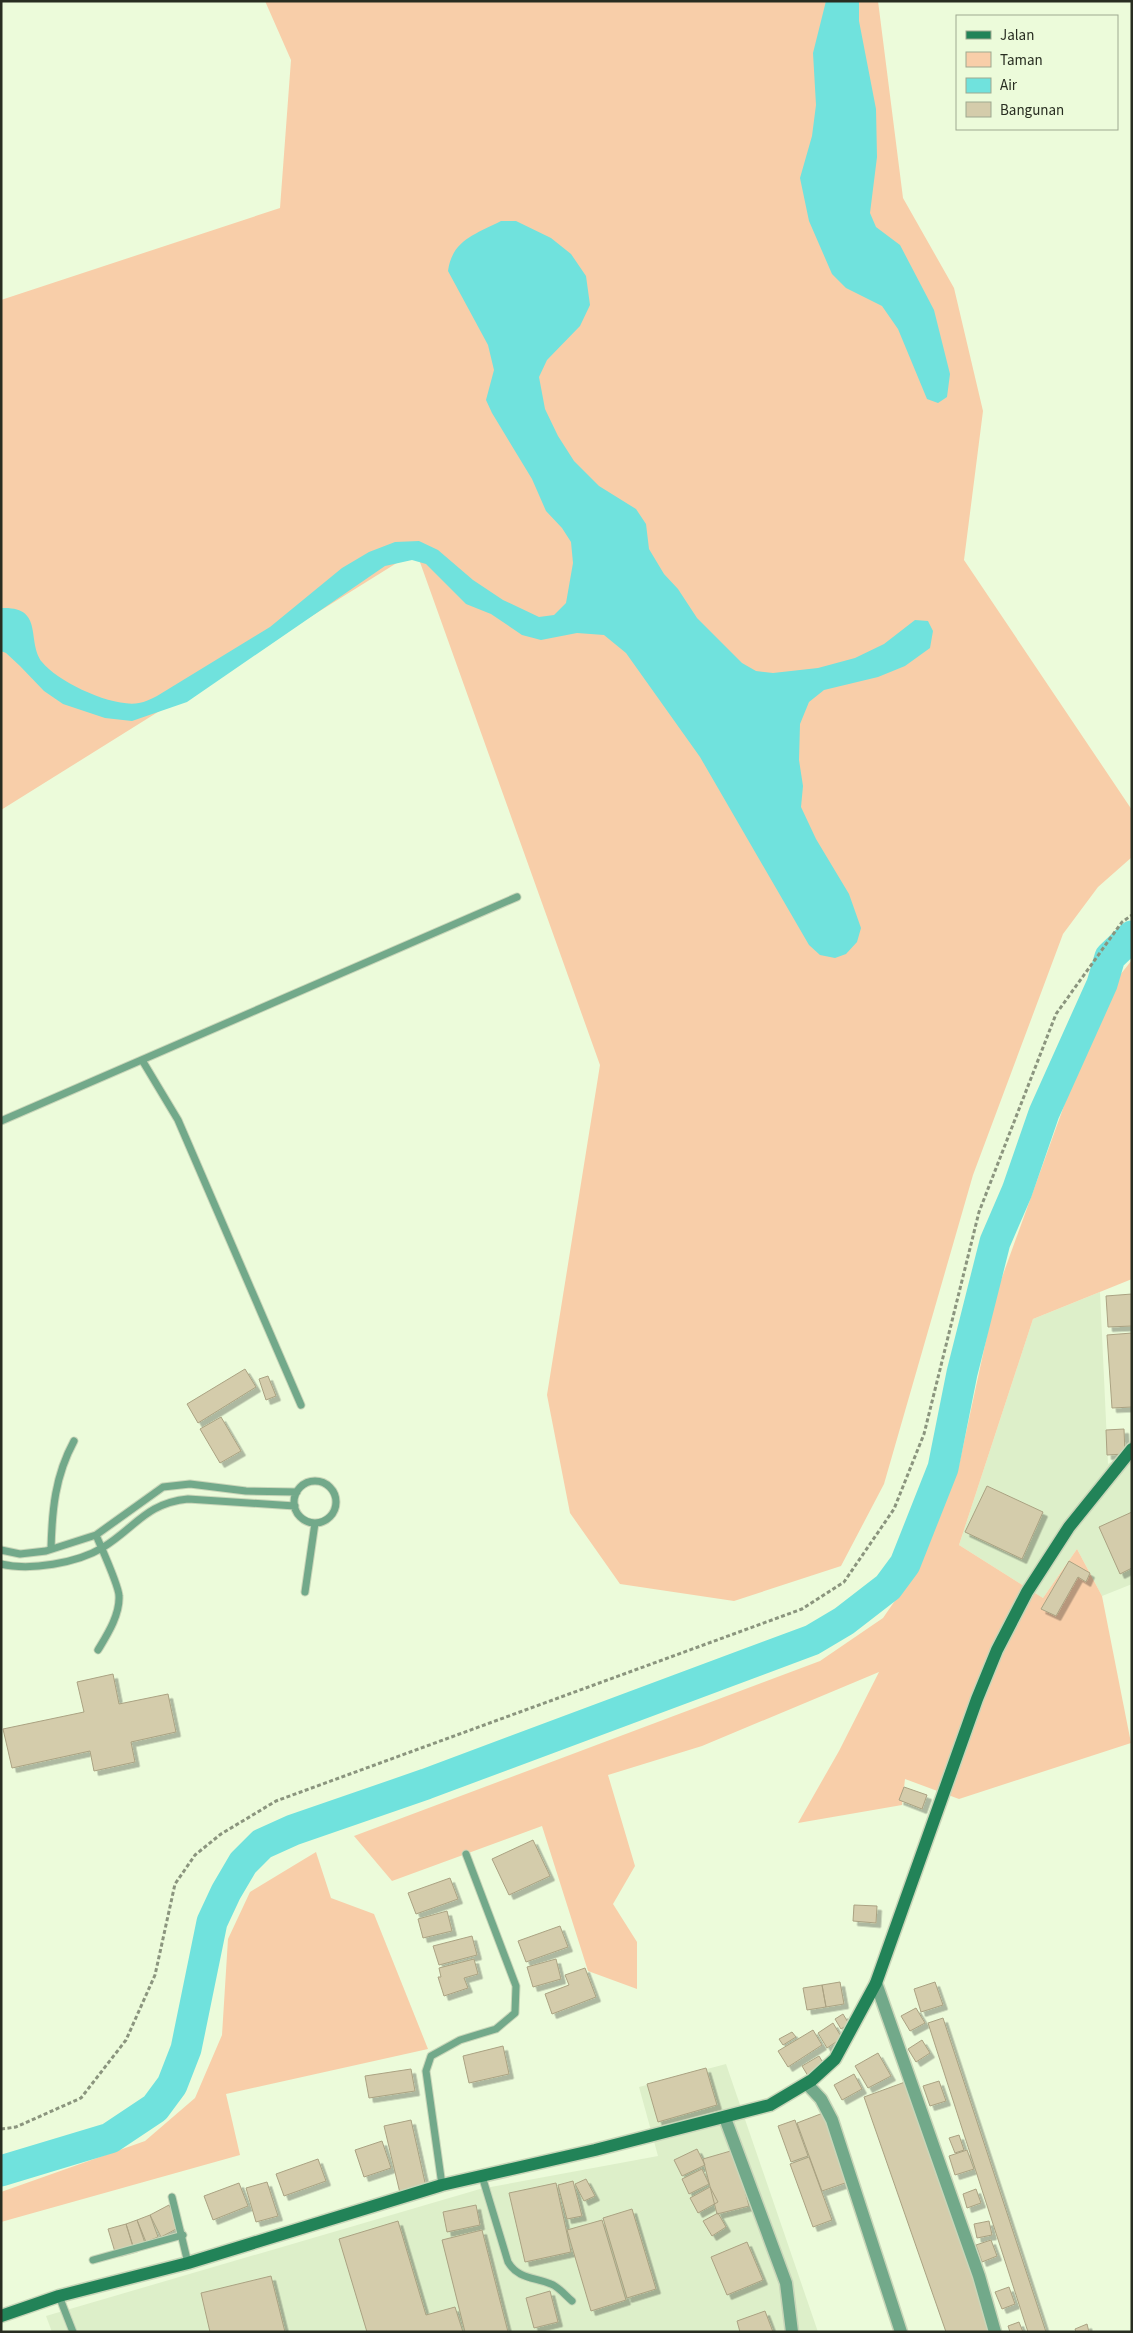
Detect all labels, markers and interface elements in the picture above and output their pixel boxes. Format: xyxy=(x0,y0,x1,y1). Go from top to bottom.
legend xyxy=(956,15,1118,130)
text: Jalan xyxy=(1000,25,1034,46)
text: Taman xyxy=(1000,50,1043,71)
text: Air xyxy=(1000,75,1018,96)
text: Bangunan xyxy=(1000,100,1064,121)

